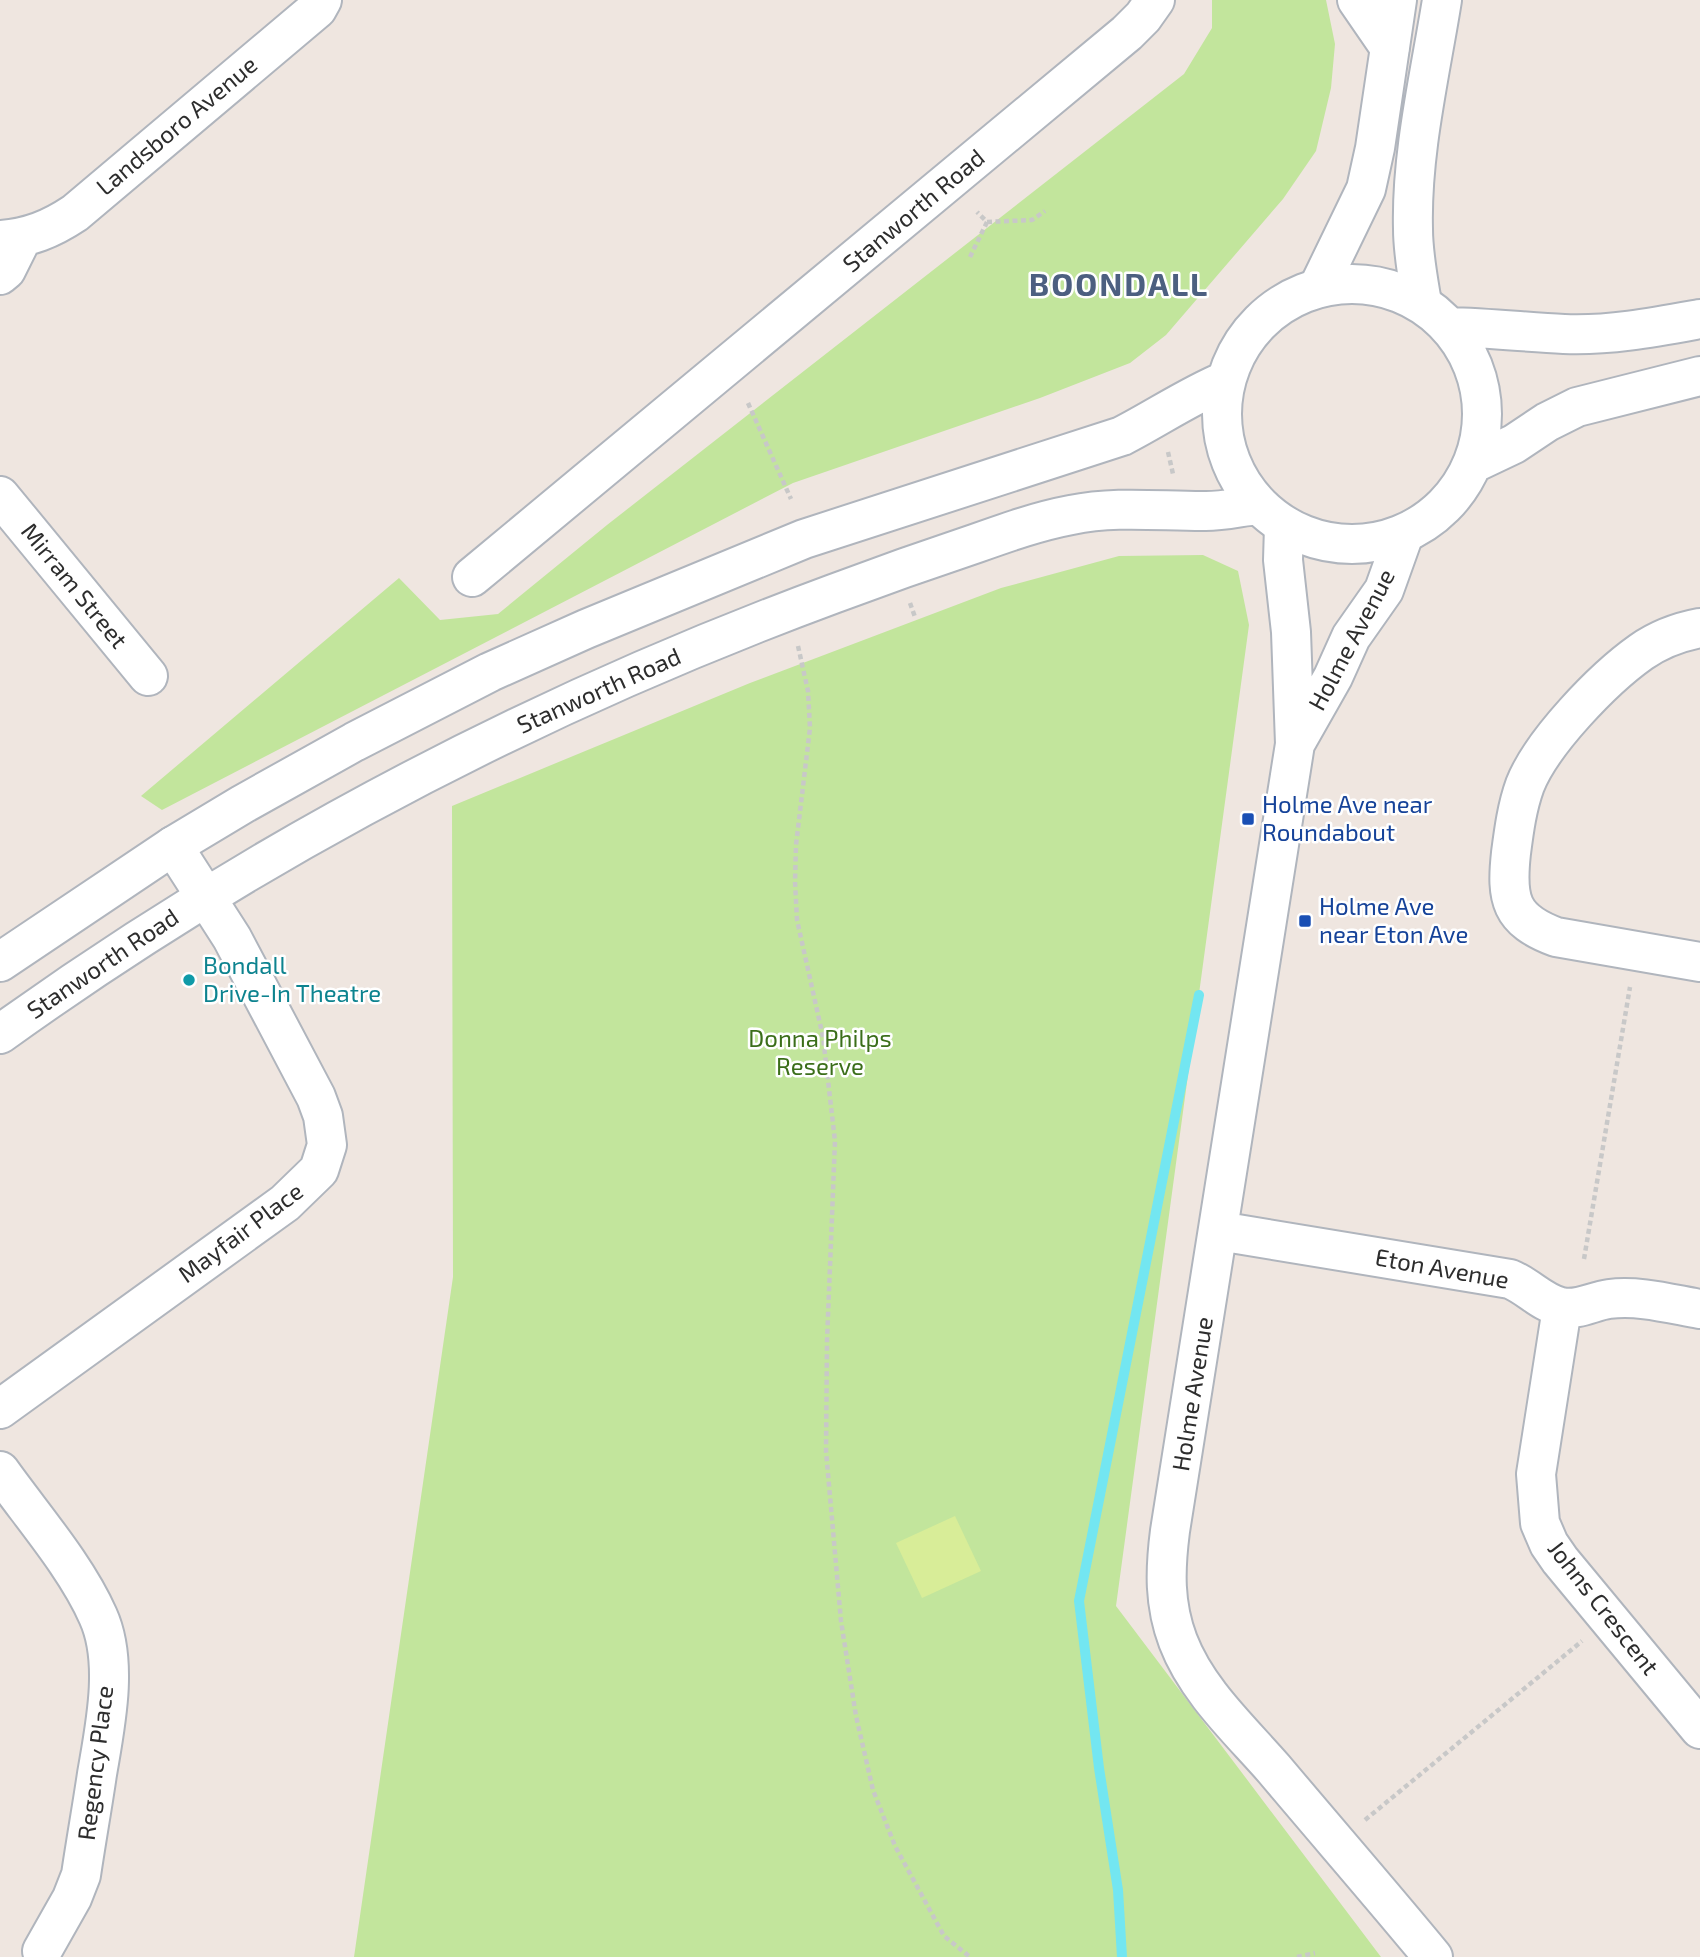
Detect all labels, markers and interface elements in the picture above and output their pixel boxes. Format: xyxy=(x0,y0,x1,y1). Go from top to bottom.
street label: Landsboro Avenue xyxy=(90,49,262,201)
street label: Stanworth Road xyxy=(836,142,990,278)
district label: BOONDALL xyxy=(1029,264,1209,302)
street label: Mirram Street xyxy=(16,517,134,653)
street label: Holme Avenue xyxy=(1301,564,1400,715)
street label: Stanworth Road xyxy=(512,641,685,739)
place label: Holme Ave near Roundabout xyxy=(1262,789,1433,846)
marker: Holme Ave near Roundabout xyxy=(1240,811,1256,827)
place label: Holme Ave near Eton Ave xyxy=(1319,891,1468,948)
street label: Stanworth Road xyxy=(21,901,183,1024)
marker: Holme Ave near Eton Ave xyxy=(1297,913,1313,929)
place label: Bondall Drive-In Theatre xyxy=(203,950,381,1007)
marker: Bondall Drive-In Theatre xyxy=(181,972,197,988)
park label: Donna Philps Reserve xyxy=(748,1023,892,1080)
street label: Mayfair Place xyxy=(172,1176,308,1288)
street label: Eton Avenue xyxy=(1373,1241,1511,1294)
street label: Holme Avenue xyxy=(1165,1315,1218,1473)
street label: Johns Crescent xyxy=(1543,1534,1666,1680)
street label: Regency Place xyxy=(71,1684,118,1842)

